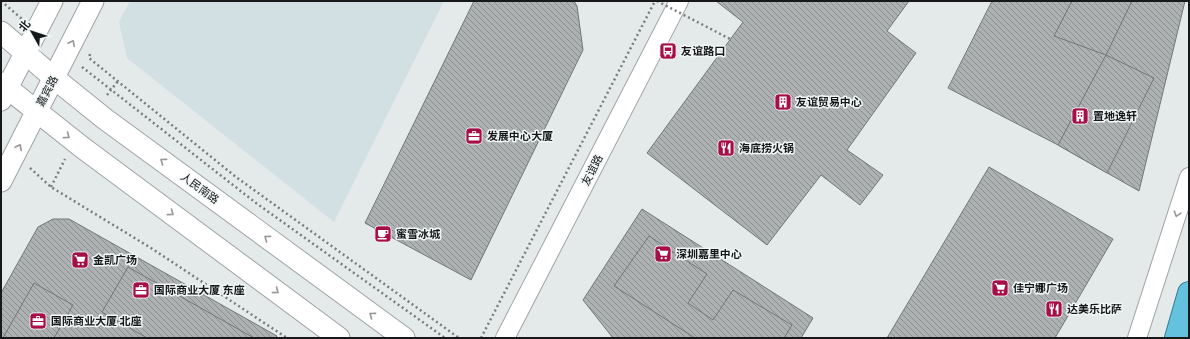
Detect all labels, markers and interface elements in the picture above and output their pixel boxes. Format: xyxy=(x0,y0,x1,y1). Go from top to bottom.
north arrow xyxy=(12,12,52,52)
text: 北 xyxy=(16,18,32,34)
one-way arrow xyxy=(67,40,75,47)
bus stop icon: 友谊路口 xyxy=(658,41,678,61)
place label: 友谊路口 xyxy=(681,45,725,57)
street label: 嘉宾路 xyxy=(34,74,60,108)
building icon: 友谊贸易中心 xyxy=(773,92,793,112)
place label: 友谊贸易中心 xyxy=(796,96,862,108)
building icon: 置地逸轩 xyxy=(1070,106,1090,126)
place label: 置地逸轩 xyxy=(1093,110,1137,122)
office icon: 发展中心大厦 xyxy=(464,126,484,146)
place label: 发展中心大厦 xyxy=(487,130,553,142)
one-way arrow xyxy=(63,131,70,139)
restaurant icon: 海底捞火锅 xyxy=(716,138,736,158)
place label: 海底捞火锅 xyxy=(739,142,794,154)
one-way arrow xyxy=(14,144,21,151)
street label: 友谊路 xyxy=(579,153,605,187)
one-way arrow xyxy=(160,159,167,166)
street label: 人民南路 xyxy=(179,170,221,206)
one-way arrow xyxy=(167,209,174,216)
one-way arrow xyxy=(1173,210,1182,217)
cafe icon: 蜜雪冰城 xyxy=(373,224,393,244)
place label: 蜜雪冰城 xyxy=(396,228,441,240)
one-way arrow xyxy=(265,236,272,243)
supermarket icon: 深圳嘉里中心 xyxy=(653,244,673,264)
place label: 深圳嘉里中心 xyxy=(676,248,742,260)
supermarket icon: 金凯广场 xyxy=(70,250,90,270)
place label: 金凯广场 xyxy=(93,254,137,266)
supermarket icon: 佳宁娜广场 xyxy=(990,278,1010,298)
office icon: 国际商业大厦 东座 xyxy=(131,280,151,300)
place label: 佳宁娜广场 xyxy=(1013,282,1068,294)
place label: 国际商业大厦 东座 xyxy=(154,284,245,296)
one-way arrow xyxy=(271,286,278,293)
restaurant icon: 达美乐比萨 xyxy=(1044,299,1064,319)
place label: 达美乐比萨 xyxy=(1067,303,1122,315)
office icon: 国际商业大厦 北座 xyxy=(28,311,48,331)
one-way arrow xyxy=(369,312,376,320)
place label: 国际商业大厦 北座 xyxy=(51,315,142,327)

